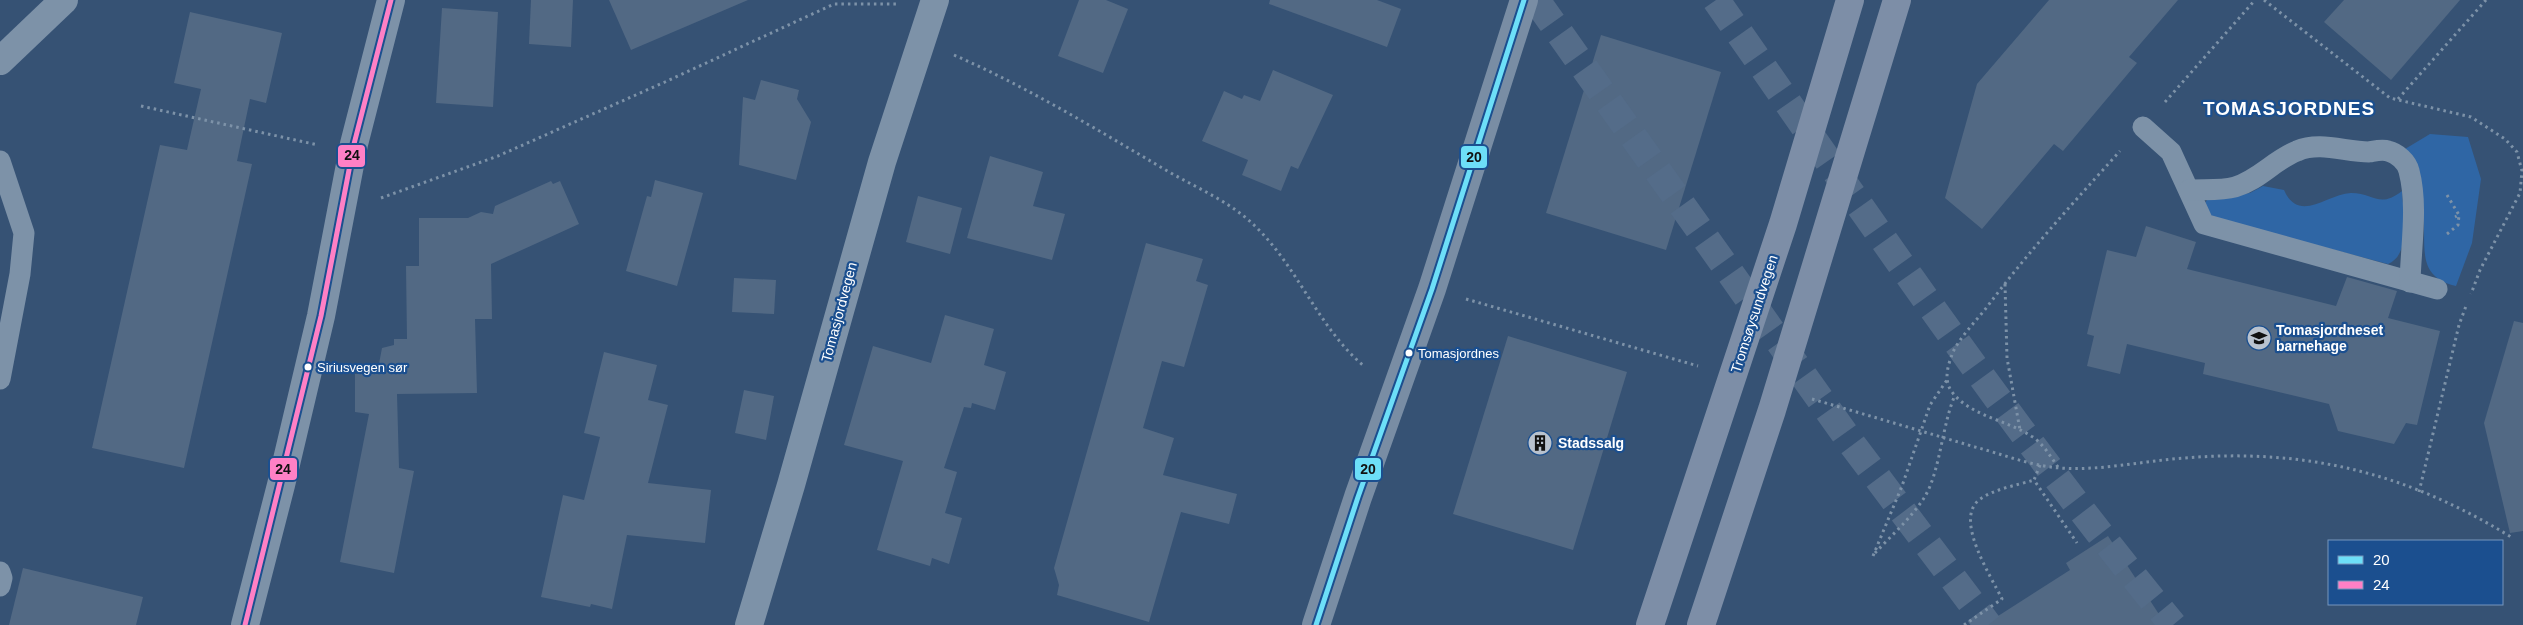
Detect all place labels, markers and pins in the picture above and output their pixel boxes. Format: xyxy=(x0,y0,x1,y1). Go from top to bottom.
place label: Tomasjordneset barnehage xyxy=(2276,322,2383,354)
school or university icon: Tomasjordneset barnehage xyxy=(2246,325,2272,351)
place label: Tomasjordnes xyxy=(1418,346,1499,361)
marker: Tomasjordnes xyxy=(1404,348,1414,358)
place label: Siriusvegen sør xyxy=(317,360,408,375)
marker: Siriusvegen sør xyxy=(303,362,313,372)
building icon: Stadssalg xyxy=(1527,430,1553,456)
place label: Stadssalg xyxy=(1558,435,1624,451)

